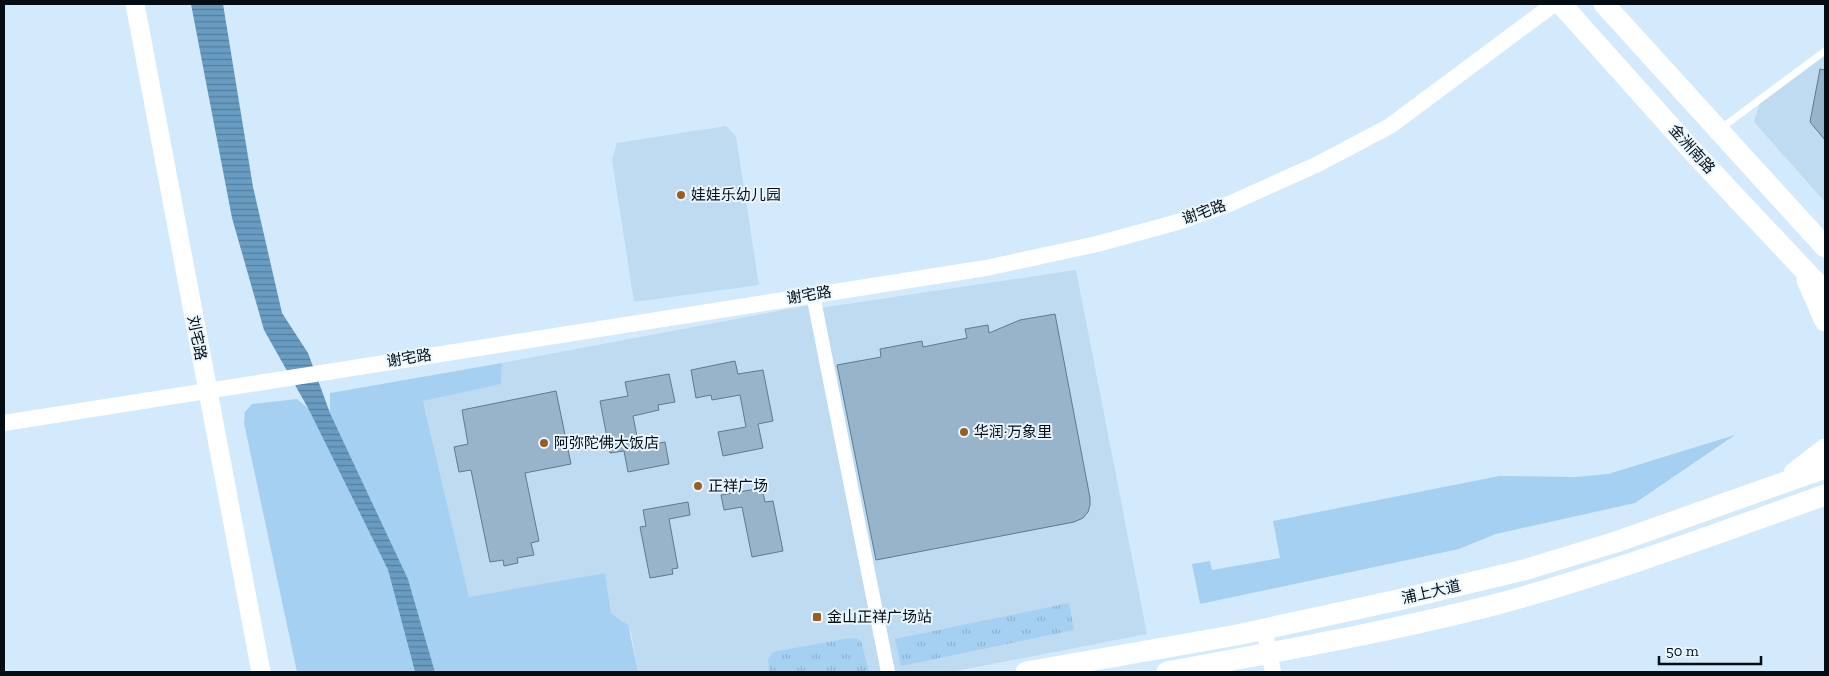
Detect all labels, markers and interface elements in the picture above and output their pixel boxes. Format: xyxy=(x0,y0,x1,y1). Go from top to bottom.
street label: 金洲南路 xyxy=(1665,121,1719,177)
place label: 娃娃乐幼儿园 xyxy=(691,186,781,204)
marker: 娃娃乐幼儿园 xyxy=(675,189,687,201)
street label: 谢宅路 xyxy=(1180,196,1228,228)
street label: 谢宅路 xyxy=(785,283,833,307)
street label: 刘宅路 xyxy=(184,314,210,362)
street label: 谢宅路 xyxy=(385,346,433,370)
place label: 华润·万象里 xyxy=(974,423,1052,441)
marker: 华润·万象里 xyxy=(958,426,970,438)
place label: 阿弥陀佛大饭店 xyxy=(554,434,659,452)
marker: 阿弥陀佛大饭店 xyxy=(538,437,550,449)
place label: 正祥广场 xyxy=(708,477,768,495)
marker: 正祥广场 xyxy=(692,480,704,492)
street label: 浦上大道 xyxy=(1400,576,1462,608)
place label: 金山正祥广场站 xyxy=(827,608,932,626)
marker: 金山正祥广场站 xyxy=(811,611,823,623)
scale bar xyxy=(1659,634,1762,666)
text: 50 m xyxy=(1666,642,1699,660)

